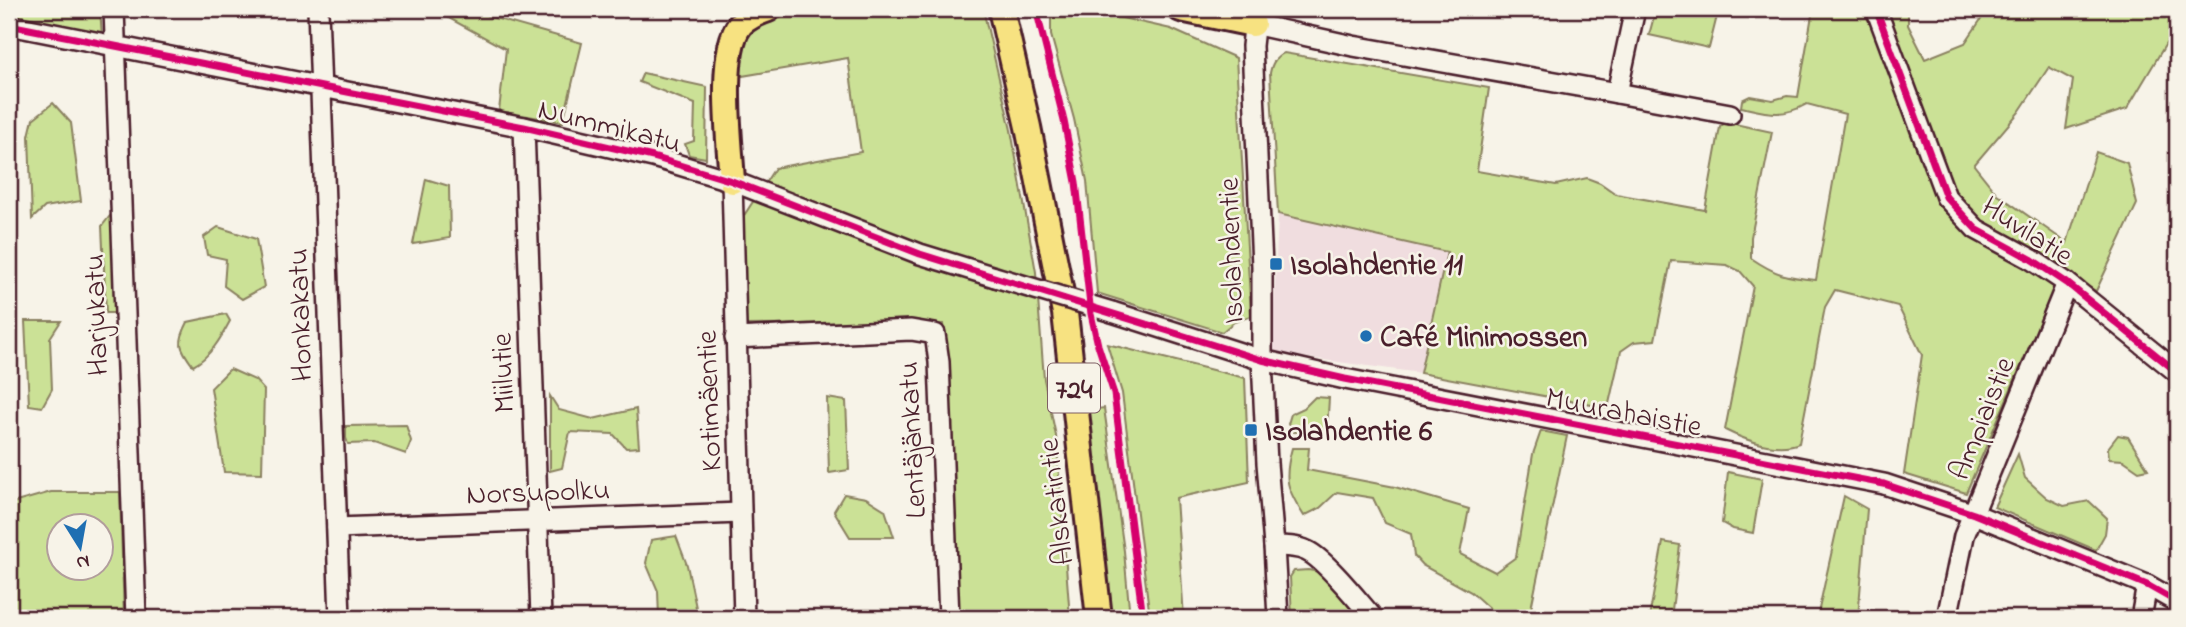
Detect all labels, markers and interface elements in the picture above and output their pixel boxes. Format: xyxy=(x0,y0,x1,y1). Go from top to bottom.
street label: Nummikatu xyxy=(533,89,685,167)
street label: Isolahdentie xyxy=(1208,176,1258,325)
street label: Huvilatie xyxy=(1972,186,2081,279)
place label: Isolahdentie 11 xyxy=(1290,245,1464,289)
street label: Honkakatu xyxy=(278,247,326,382)
street label: Harjukatu xyxy=(74,253,122,377)
marker: Isolahdentie 11 xyxy=(1268,256,1284,272)
place label: Café Minimossen xyxy=(1380,317,1587,361)
marker: Café Minimossen xyxy=(1358,328,1374,344)
street label: Kotimäentie xyxy=(687,329,735,472)
street label: Miilutie xyxy=(482,332,528,414)
street label: Ampiaistie xyxy=(1939,350,2029,487)
street label: Lentäjänkatu xyxy=(888,360,940,519)
road number: 724 xyxy=(1048,364,1100,412)
street label: Muurahaistie xyxy=(1542,377,1706,451)
place label: Isolahdentie 6 xyxy=(1265,411,1433,455)
marker: Isolahdentie 6 xyxy=(1243,422,1259,438)
street label: Alskatintie xyxy=(1028,435,1088,568)
street label: Norsupolku xyxy=(465,470,611,518)
north arrow xyxy=(46,512,116,582)
text: N xyxy=(74,547,92,576)

